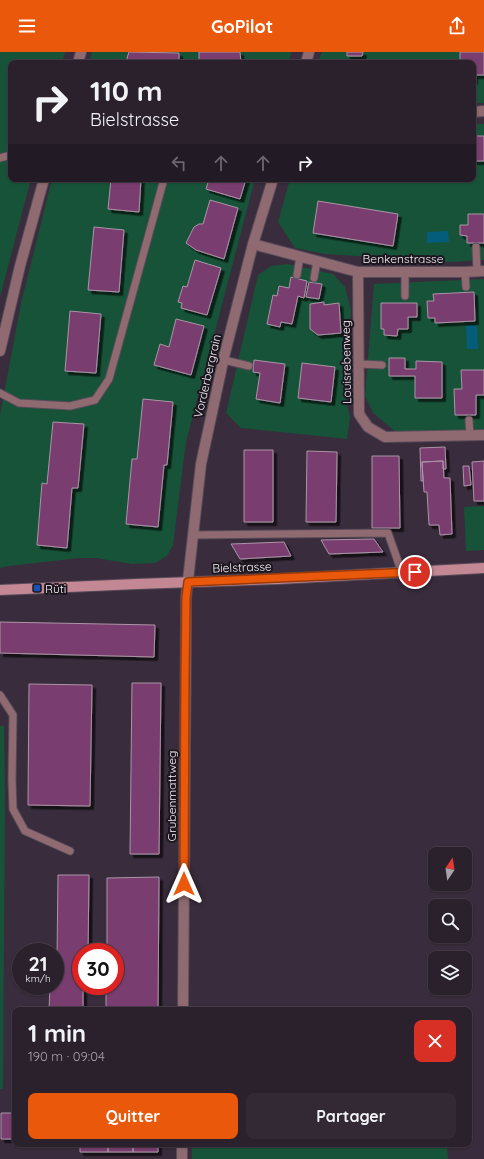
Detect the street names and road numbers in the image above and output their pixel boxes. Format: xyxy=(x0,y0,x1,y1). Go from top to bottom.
street label: Benkenstrasse xyxy=(363,251,444,266)
street label: Louisrebenweg xyxy=(338,320,354,404)
street label: Vorderbergrain xyxy=(190,333,224,419)
street label: Bielstrasse xyxy=(212,558,272,576)
street label: Grubenmattweg xyxy=(164,751,179,841)

